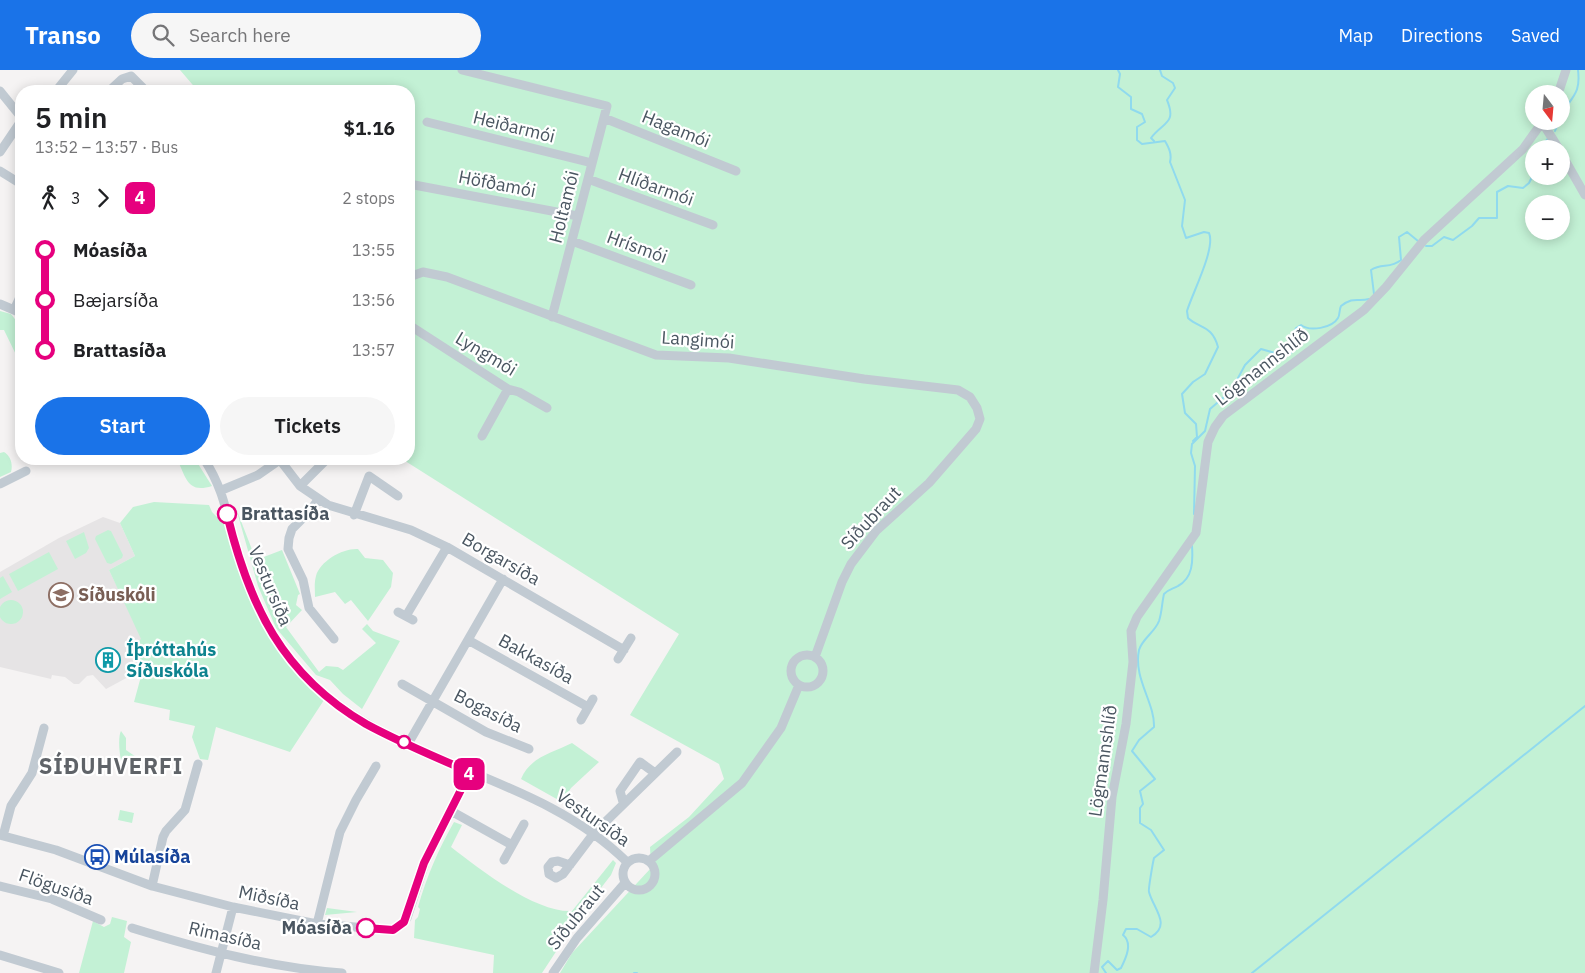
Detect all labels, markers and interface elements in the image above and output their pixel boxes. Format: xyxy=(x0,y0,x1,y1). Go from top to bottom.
search box xyxy=(131,13,481,58)
text: Transo xyxy=(25,19,101,51)
icon: search xyxy=(149,21,177,49)
text: Search here xyxy=(189,23,291,47)
text: Map xyxy=(1338,24,1373,47)
text: Directions xyxy=(1401,24,1483,47)
text: Saved xyxy=(1511,24,1560,47)
north arrow xyxy=(1525,85,1570,130)
map controls xyxy=(1525,85,1570,240)
text: 5 min xyxy=(35,99,107,136)
street label: Hagamói xyxy=(639,104,714,153)
street label: Heiðarmói xyxy=(471,105,557,148)
text: $1.16 xyxy=(343,116,395,140)
text: 13:52 – 13:57 · Bus xyxy=(35,137,178,157)
button: + xyxy=(1525,140,1570,185)
street label: Hlíðarmói xyxy=(615,162,697,211)
street label: Höfðamói xyxy=(456,165,538,202)
street label: Holtamói xyxy=(543,168,584,245)
icon: walk xyxy=(35,184,63,212)
icon: forward xyxy=(89,184,117,212)
text: 4 xyxy=(135,186,145,209)
text: 3 xyxy=(71,188,81,208)
text: 2 stops xyxy=(342,188,395,208)
button: − xyxy=(1525,195,1570,240)
street label: Hrísmói xyxy=(604,225,671,268)
text: Móasíða xyxy=(73,238,147,262)
text: 13:55 xyxy=(352,240,395,260)
text: Bæjarsíða xyxy=(73,288,158,312)
text: 13:56 xyxy=(352,290,395,310)
street label: Lögmannshlíð xyxy=(1210,323,1313,410)
street label: Langimói xyxy=(661,325,735,354)
street label: Lyngmói xyxy=(451,326,521,381)
text: Brattasíða xyxy=(73,338,166,362)
text: 13:57 xyxy=(352,340,395,360)
button: Start xyxy=(35,397,210,455)
button: Tickets xyxy=(220,397,395,455)
street label: Síðubraut xyxy=(836,481,906,554)
place label: Brattasíða xyxy=(241,502,329,525)
marker: Brattasíða xyxy=(217,504,237,524)
street label: Borgarsíða xyxy=(458,527,545,590)
street label: Vestursíða xyxy=(243,542,298,630)
school or university icon: Síðuskóli xyxy=(48,582,74,608)
place label: Síðuskóli xyxy=(78,583,156,606)
street label: Bakkasíða xyxy=(494,628,578,689)
place label: Íþróttahús Síðuskóla xyxy=(126,637,216,682)
building icon: Íþróttahús Síðuskóla xyxy=(95,647,121,673)
street label: Bogasíða xyxy=(450,684,527,738)
street label: Lögmannshlíð xyxy=(1083,704,1122,818)
unlabelled marker xyxy=(397,735,411,749)
district label: SÍÐUHVERFI xyxy=(39,751,183,780)
line badge: 4 xyxy=(453,758,485,790)
text: 4 xyxy=(464,762,474,785)
street label: Vestursíða xyxy=(552,784,635,852)
bus stop icon: Múlasíða xyxy=(84,844,110,870)
place label: Múlasíða xyxy=(114,845,190,868)
street label: Flögusíða xyxy=(16,863,97,910)
street label: Síðubraut xyxy=(542,879,609,954)
street label: Miðsíða xyxy=(236,880,302,915)
street label: Rimasíða xyxy=(186,916,264,955)
place label: Móasíða xyxy=(282,916,352,939)
marker: Móasíða xyxy=(356,918,376,938)

